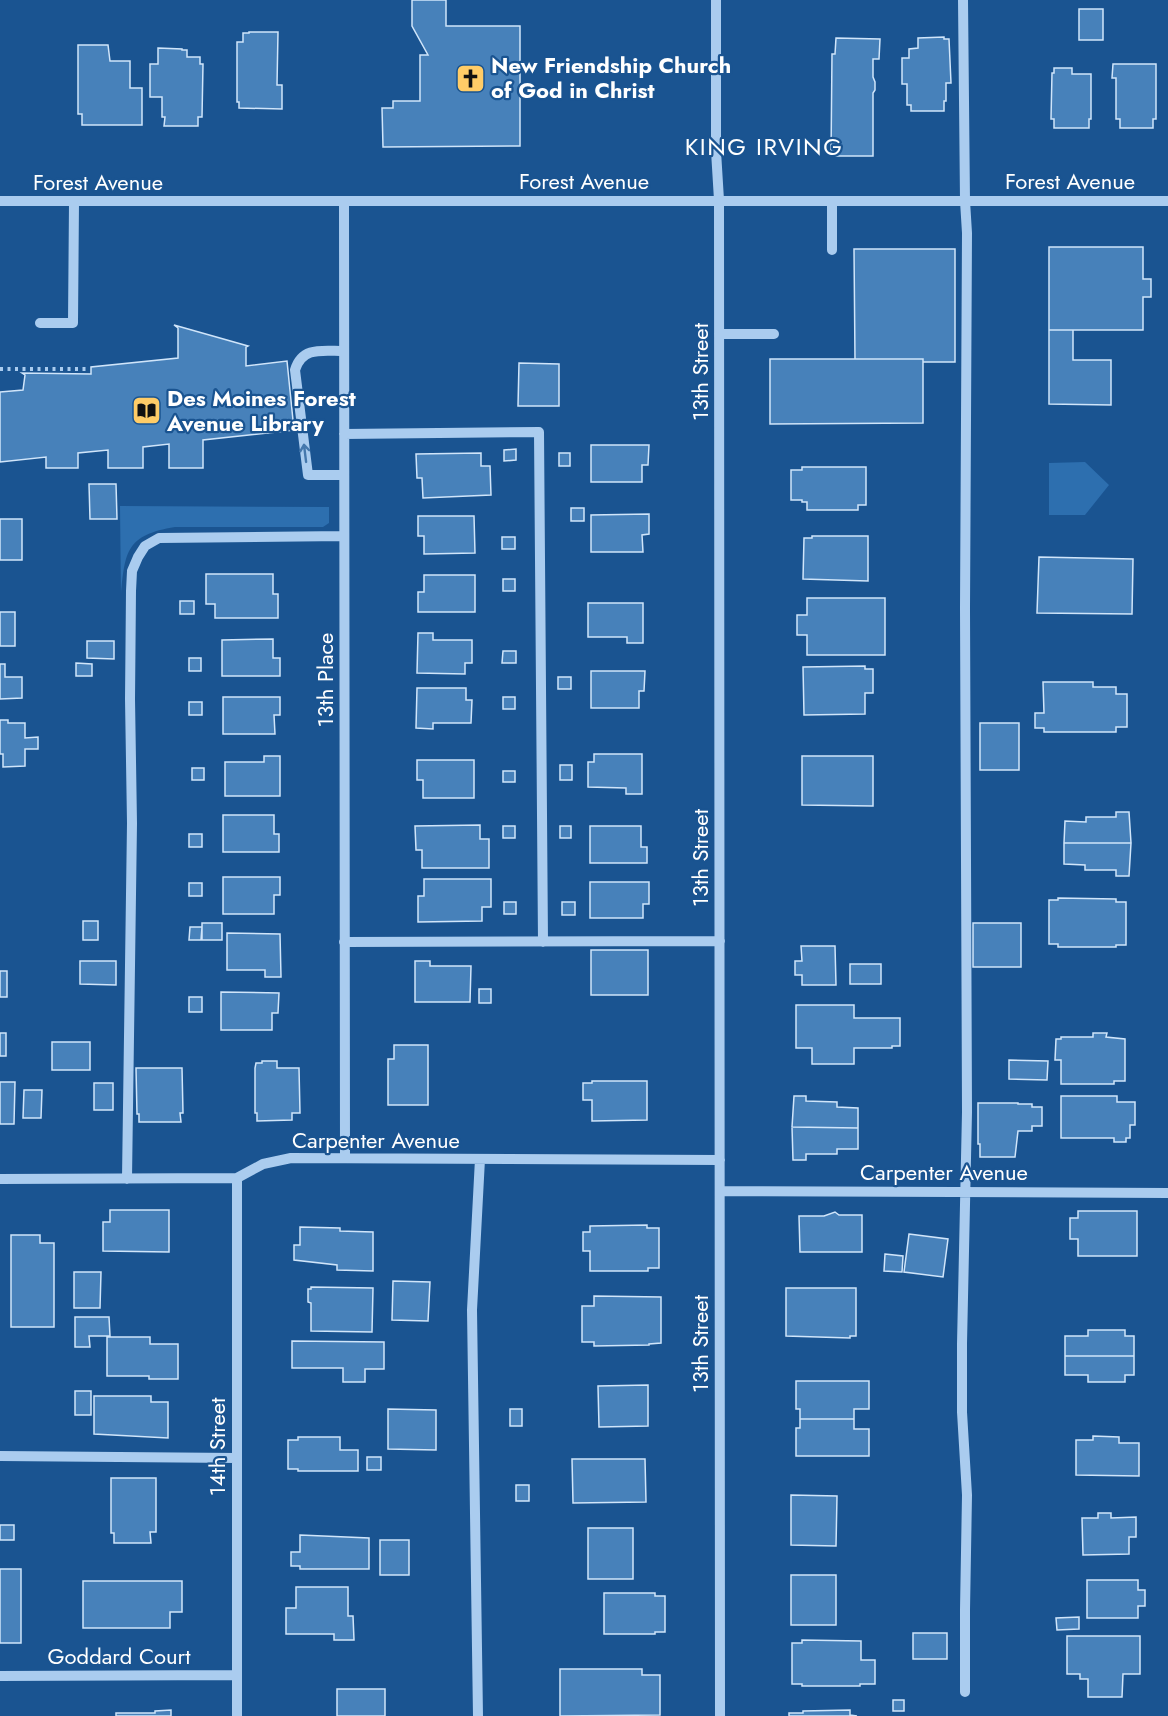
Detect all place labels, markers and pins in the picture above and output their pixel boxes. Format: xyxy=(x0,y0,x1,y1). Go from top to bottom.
place label: New Friendship Church of God in Christ xyxy=(491,49,731,106)
church icon: New Friendship Church of God in Christ xyxy=(454,62,486,94)
place label: Des Moines Forest Avenue Library xyxy=(166,382,356,439)
library icon: Des Moines Forest Avenue Library xyxy=(130,395,162,427)

